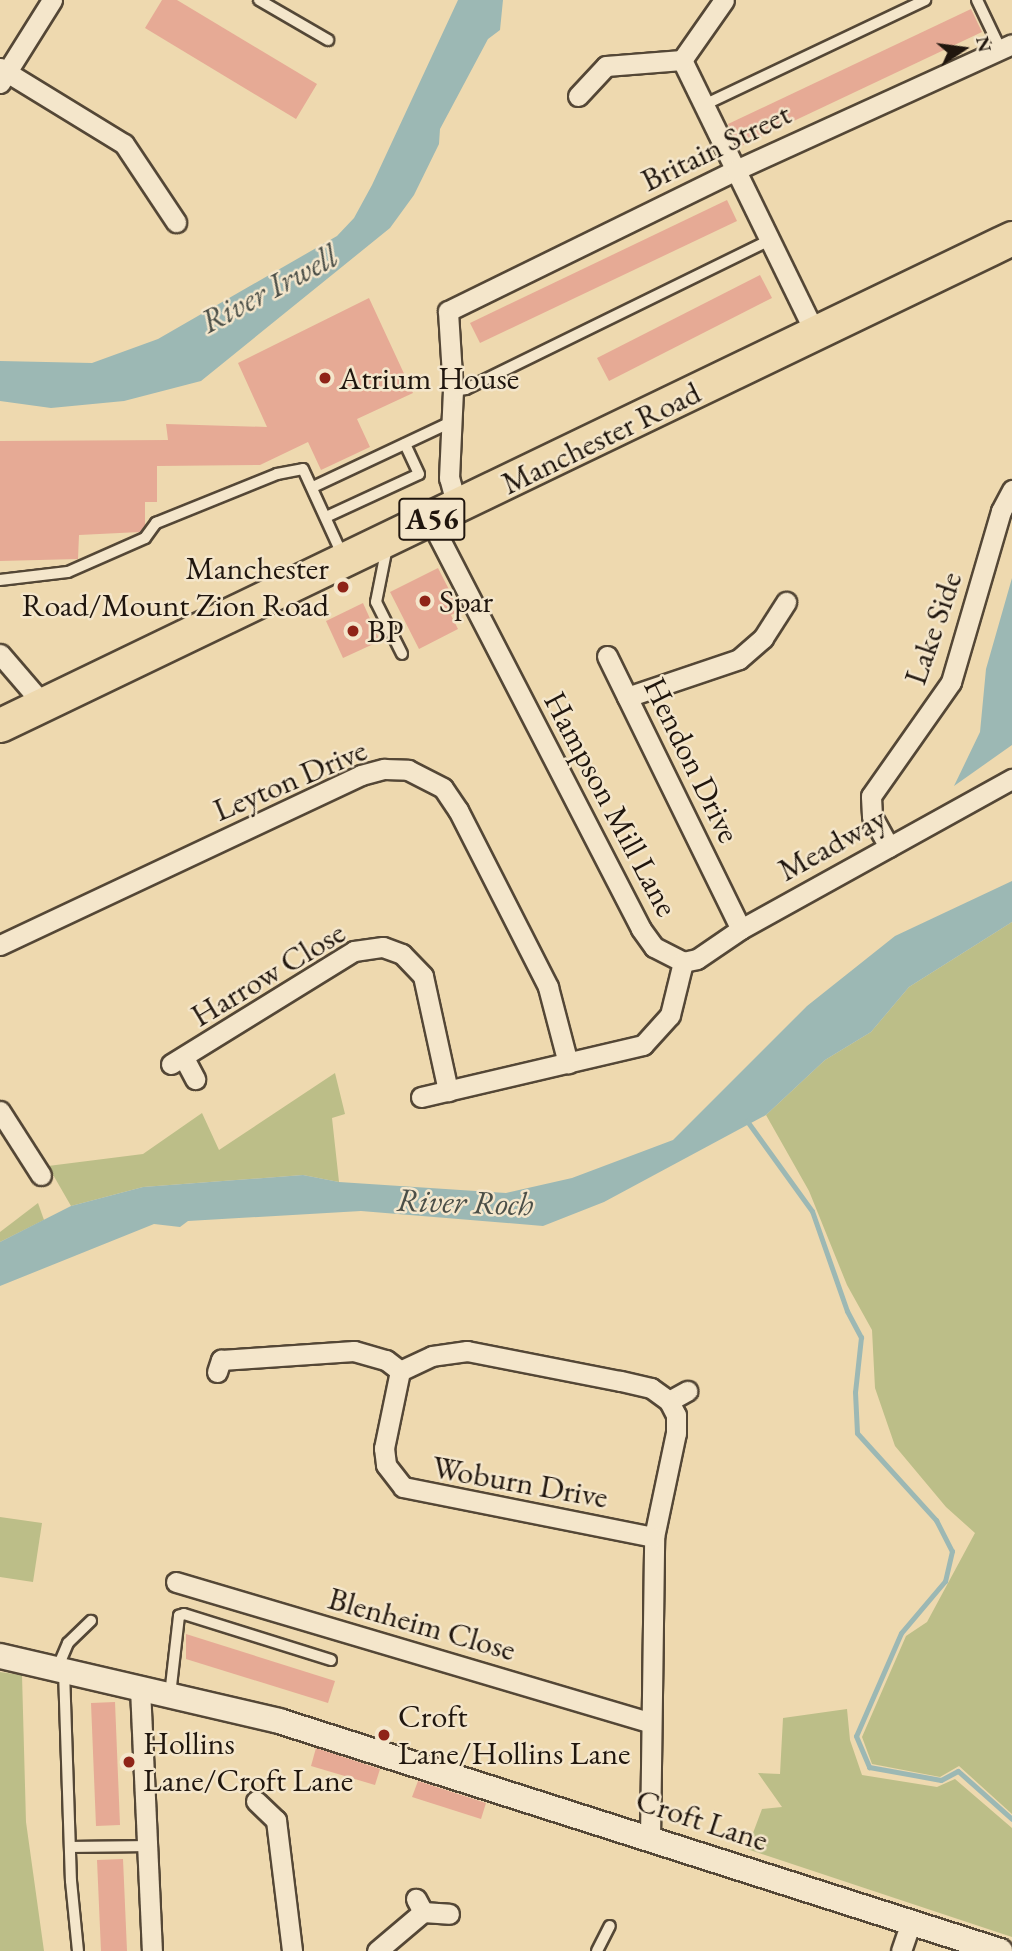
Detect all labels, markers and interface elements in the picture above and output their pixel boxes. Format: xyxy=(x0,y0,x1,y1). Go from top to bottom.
north arrow xyxy=(928,14,998,84)
text: N xyxy=(970,34,998,54)
street label: Britain Street xyxy=(635,94,797,200)
water label: River Irwell xyxy=(193,236,345,342)
place label: Atrium House xyxy=(339,359,519,397)
marker: Atrium House xyxy=(317,370,333,386)
street label: Manchester Road xyxy=(495,373,707,503)
road number: A56 xyxy=(397,492,467,546)
place label: Manchester Road/Mount Zion Road xyxy=(22,550,329,625)
street label: Lake Side xyxy=(896,567,970,689)
marker: Manchester Road/Mount Zion Road xyxy=(335,579,351,595)
place label: Spar xyxy=(439,582,493,620)
marker: Spar xyxy=(417,593,433,609)
place label: BP xyxy=(367,612,403,650)
marker: BP xyxy=(345,623,361,639)
street label: Hendon Drive xyxy=(636,671,748,849)
street label: Hampson Mill Lane xyxy=(536,685,686,923)
street label: Leyton Drive xyxy=(208,731,372,829)
street label: Meadway xyxy=(771,799,893,889)
street label: Harrow Close xyxy=(184,913,352,1035)
water label: River Roch xyxy=(396,1180,534,1224)
street label: Woburn Drive xyxy=(429,1448,611,1516)
street label: Blenheim Close xyxy=(324,1579,520,1669)
place label: Croft Lane/Hollins Lane xyxy=(398,1698,631,1773)
place label: Hollins Lane/Croft Lane xyxy=(143,1725,353,1800)
marker: Croft Lane/Hollins Lane xyxy=(376,1727,392,1743)
marker: Hollins Lane/Croft Lane xyxy=(121,1754,137,1770)
street label: Croft Lane xyxy=(631,1781,773,1859)

